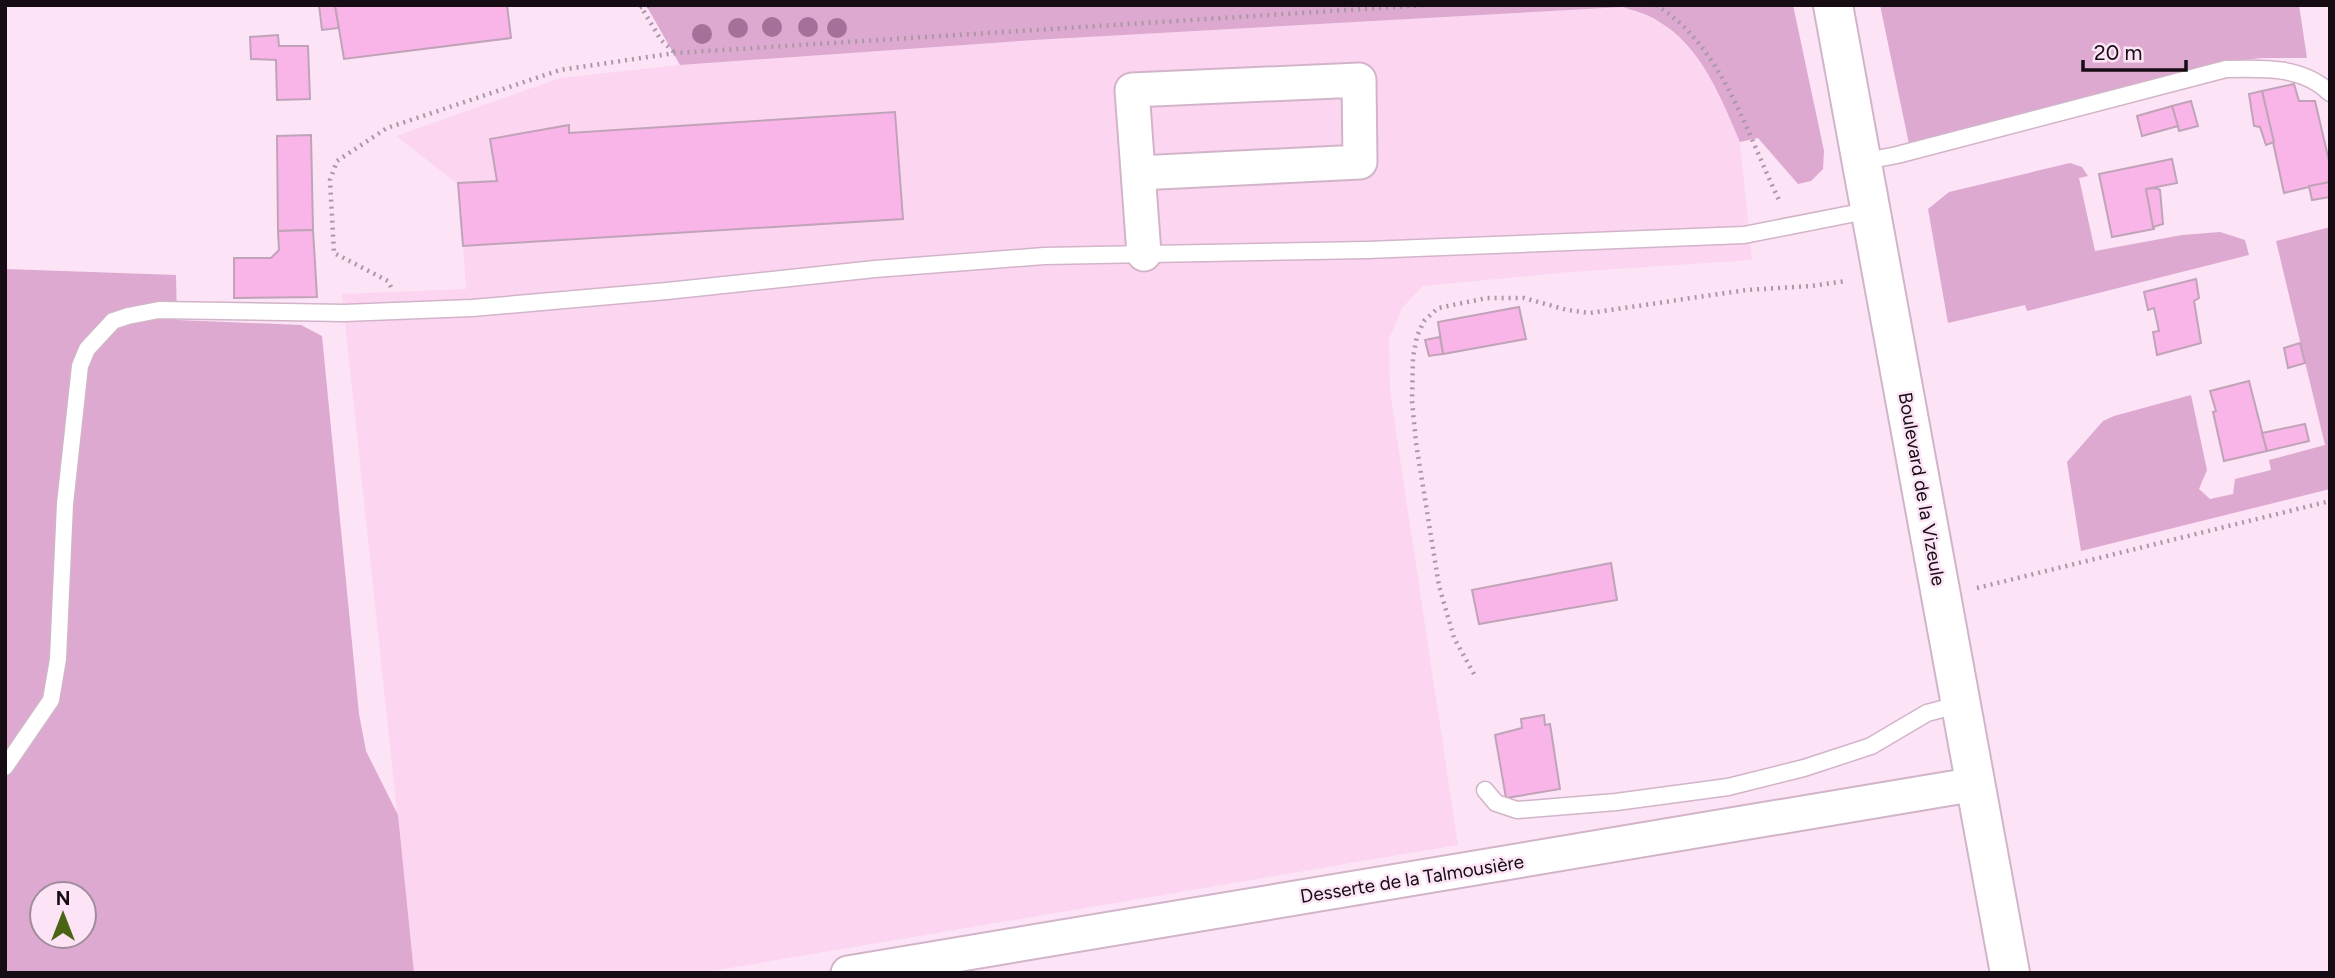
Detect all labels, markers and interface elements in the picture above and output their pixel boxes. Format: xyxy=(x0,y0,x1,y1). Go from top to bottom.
scale bar xyxy=(2083,28,2186,72)
text: 20 m xyxy=(2094,40,2142,65)
street label: Boulevard de la Vizeule xyxy=(1894,390,1950,588)
street label: Desserte de la Talmousière xyxy=(1298,850,1526,908)
north arrow xyxy=(28,880,98,950)
text: N xyxy=(56,887,70,910)

